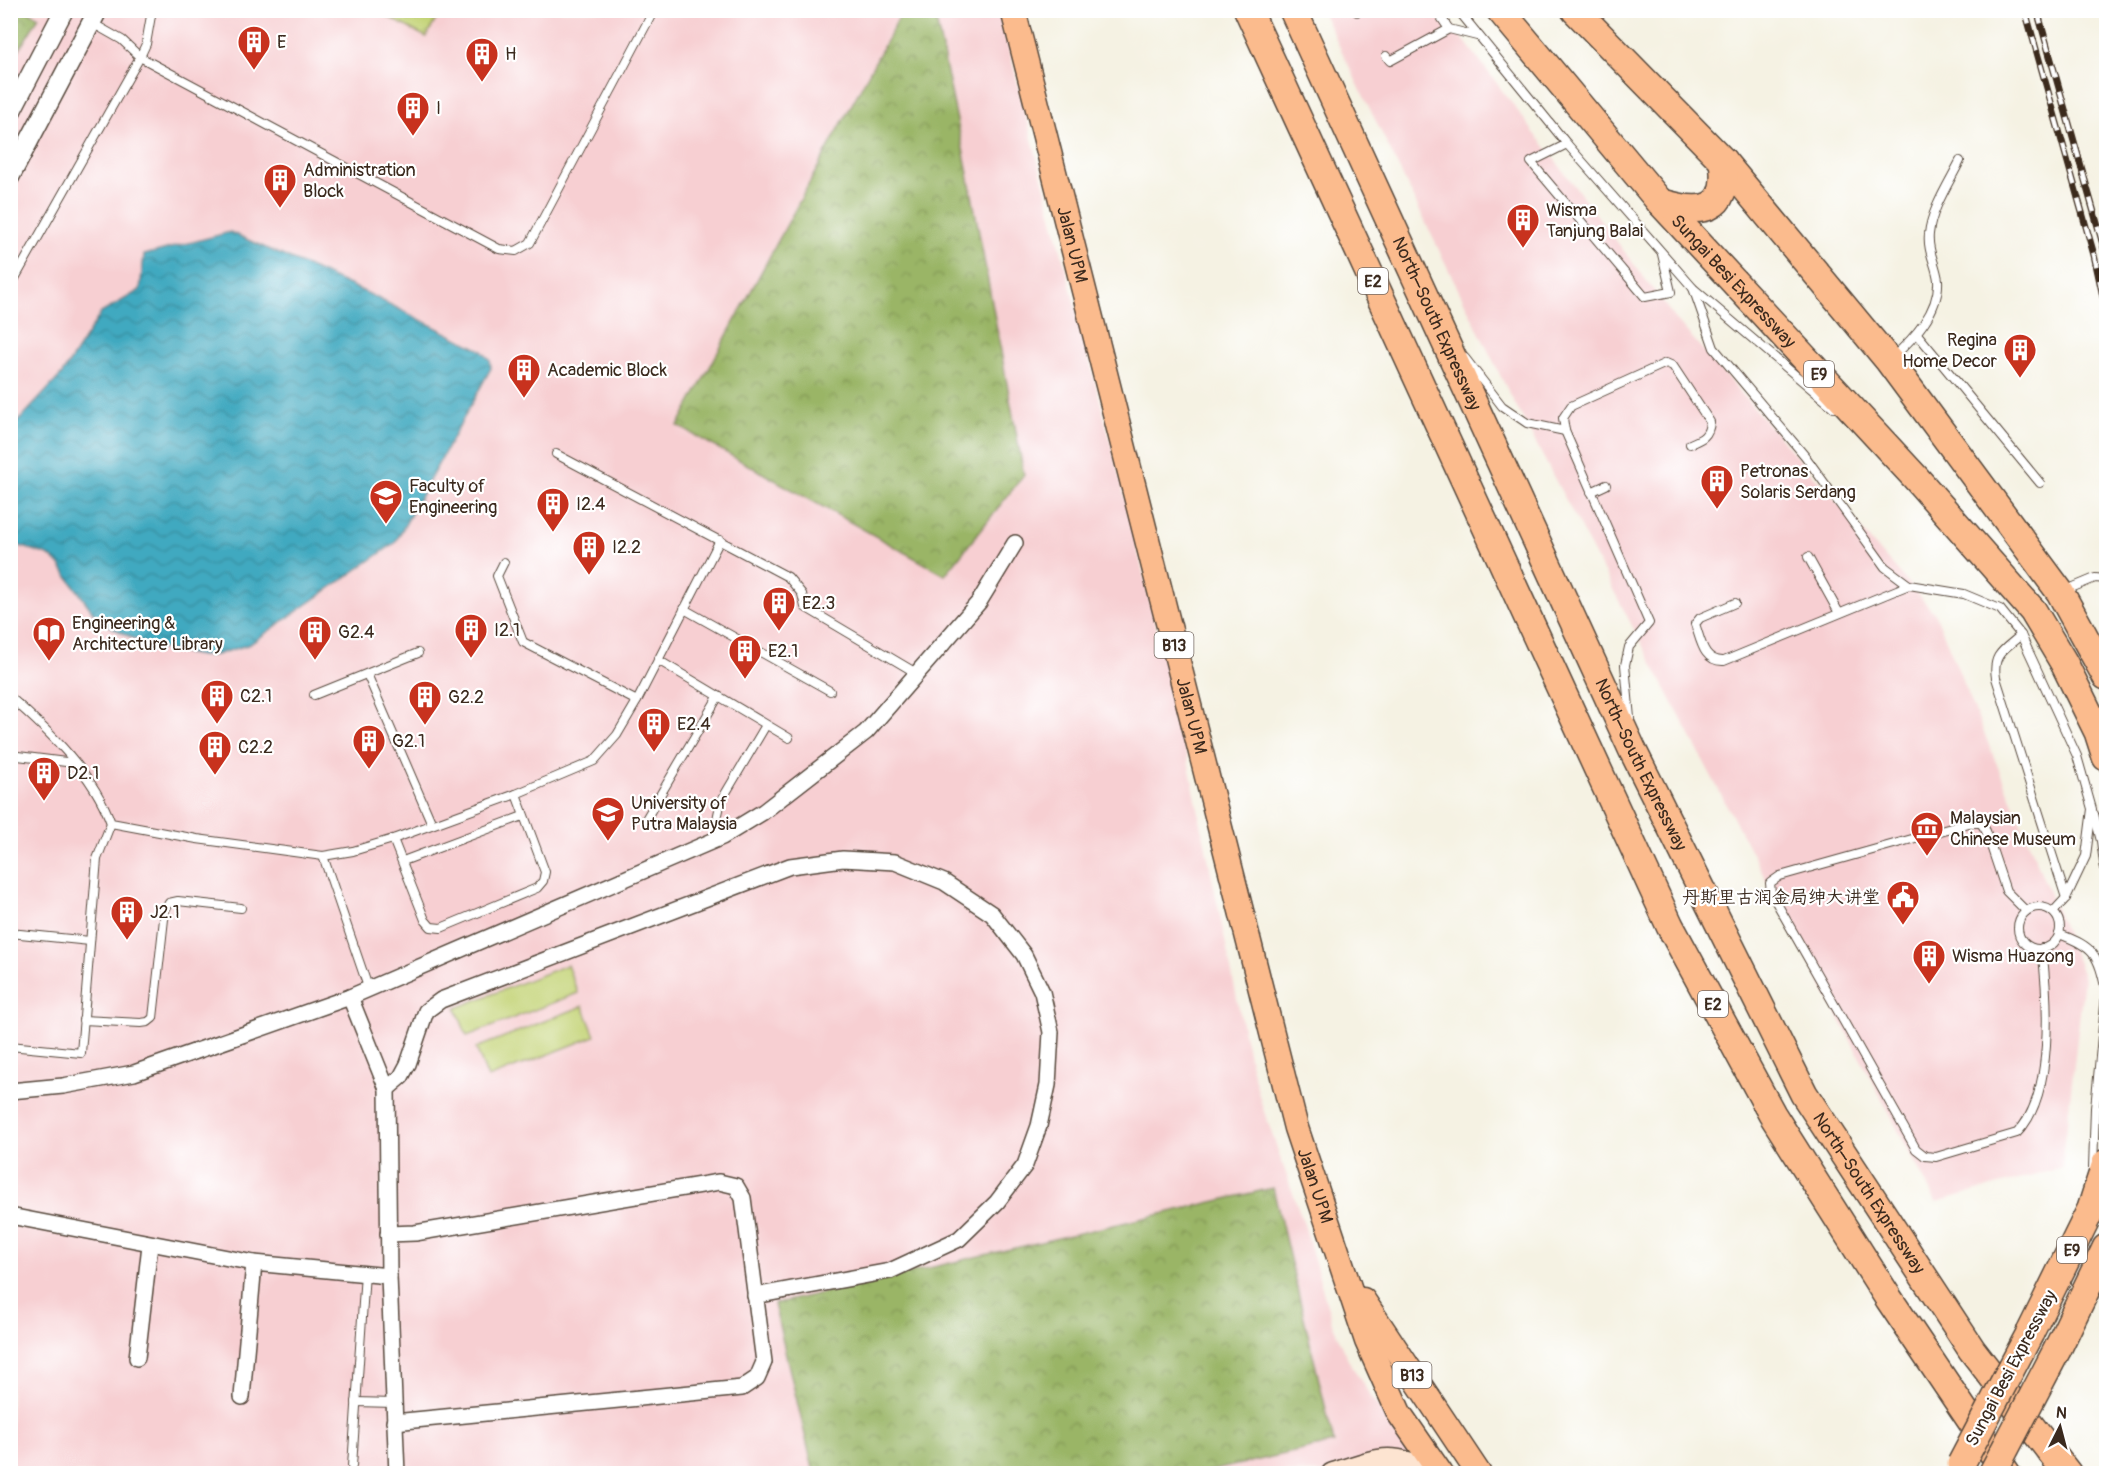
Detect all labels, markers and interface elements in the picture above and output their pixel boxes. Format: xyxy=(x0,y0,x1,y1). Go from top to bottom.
building icon: E xyxy=(236,24,272,71)
place label: E xyxy=(277,31,286,54)
building icon: H xyxy=(464,36,500,83)
place label: H xyxy=(505,43,516,66)
building icon: I xyxy=(395,90,431,137)
place label: I xyxy=(436,97,441,120)
place label: Administration Block xyxy=(303,159,416,203)
building icon: Administration Block xyxy=(262,162,298,209)
place label: Wisma Tanjung Balai xyxy=(1546,199,1643,243)
building icon: Wisma Tanjung Balai xyxy=(1505,202,1541,249)
street label: Jalan UPM xyxy=(1051,204,1093,285)
street label: Sungai Besi Expressway xyxy=(1666,210,1801,353)
street label: North–South Expressway xyxy=(1387,233,1486,415)
road number: E2 xyxy=(1358,268,1388,294)
place label: Regina Home Decor xyxy=(1902,329,1998,373)
building icon: Regina Home Decor xyxy=(2002,332,2038,379)
building icon: Academic Block xyxy=(506,352,542,399)
place label: Academic Block xyxy=(547,359,667,382)
road number: E9 xyxy=(1804,361,1834,387)
place label: Petronas Solaris Serdang xyxy=(1740,460,1856,504)
building icon: Petronas Solaris Serdang xyxy=(1699,463,1735,510)
place label: Faculty of Engineering xyxy=(409,475,497,519)
school or university icon: Faculty of Engineering xyxy=(368,478,404,525)
building icon: I2.4 xyxy=(535,486,571,533)
place label: I2.4 xyxy=(576,493,606,516)
building icon: I2.2 xyxy=(571,529,607,576)
place label: I2.2 xyxy=(612,536,641,559)
building icon: E2.3 xyxy=(761,585,797,632)
place label: E2.3 xyxy=(802,592,835,615)
place label: Engineering & Architecture Library xyxy=(72,612,223,656)
building icon: I2.1 xyxy=(453,612,489,659)
building icon: G2.4 xyxy=(297,614,333,661)
library icon: Engineering & Architecture Library xyxy=(31,615,67,662)
place label: I2.1 xyxy=(494,619,520,642)
place label: G2.4 xyxy=(338,621,375,644)
road number: B13 xyxy=(1154,632,1194,658)
building icon: E2.1 xyxy=(727,633,763,680)
place label: E2.1 xyxy=(768,640,798,663)
street label: Jalan UPM xyxy=(1170,675,1212,757)
street label: North–South Expressway xyxy=(1589,675,1692,855)
building icon: C2.1 xyxy=(199,678,235,725)
building icon: G2.2 xyxy=(407,679,443,726)
place label: C2.1 xyxy=(240,685,272,708)
place label: G2.2 xyxy=(448,686,484,709)
building icon: E2.4 xyxy=(636,706,672,753)
place label: E2.4 xyxy=(677,713,711,736)
building icon: G2.1 xyxy=(351,723,387,770)
building icon: C2.2 xyxy=(197,729,233,776)
place label: G2.1 xyxy=(392,730,425,753)
place label: C2.2 xyxy=(238,736,273,759)
building icon: D2.1 xyxy=(26,755,62,802)
place label: D2.1 xyxy=(67,762,99,785)
place label: University of Putra Malaysia xyxy=(631,792,737,836)
school or university icon: University of Putra Malaysia xyxy=(590,795,626,842)
place label: Malaysian Chinese Museum xyxy=(1950,807,2076,851)
museum icon: Malaysian Chinese Museum xyxy=(1909,810,1945,857)
public building icon: 丹斯里古润金局绅大讲堂 xyxy=(1885,879,1921,926)
place label: 丹斯里古润金局绅大讲堂 xyxy=(1682,886,1880,909)
building icon: J2.1 xyxy=(109,894,145,941)
place label: J2.1 xyxy=(150,901,180,924)
building icon: Wisma Huazong xyxy=(1911,938,1947,985)
place label: Wisma Huazong xyxy=(1952,945,2074,968)
road number: E2 xyxy=(1698,991,1728,1017)
street label: North–South Expressway xyxy=(1807,1108,1930,1279)
street label: Jalan UPM xyxy=(1291,1145,1338,1226)
road number: E9 xyxy=(2057,1237,2087,1263)
street label: Sungai Besi Expressway xyxy=(1961,1286,2063,1450)
road number: B13 xyxy=(1392,1362,1432,1388)
north arrow xyxy=(2030,1397,2090,1457)
text: N xyxy=(2055,1403,2068,1424)

